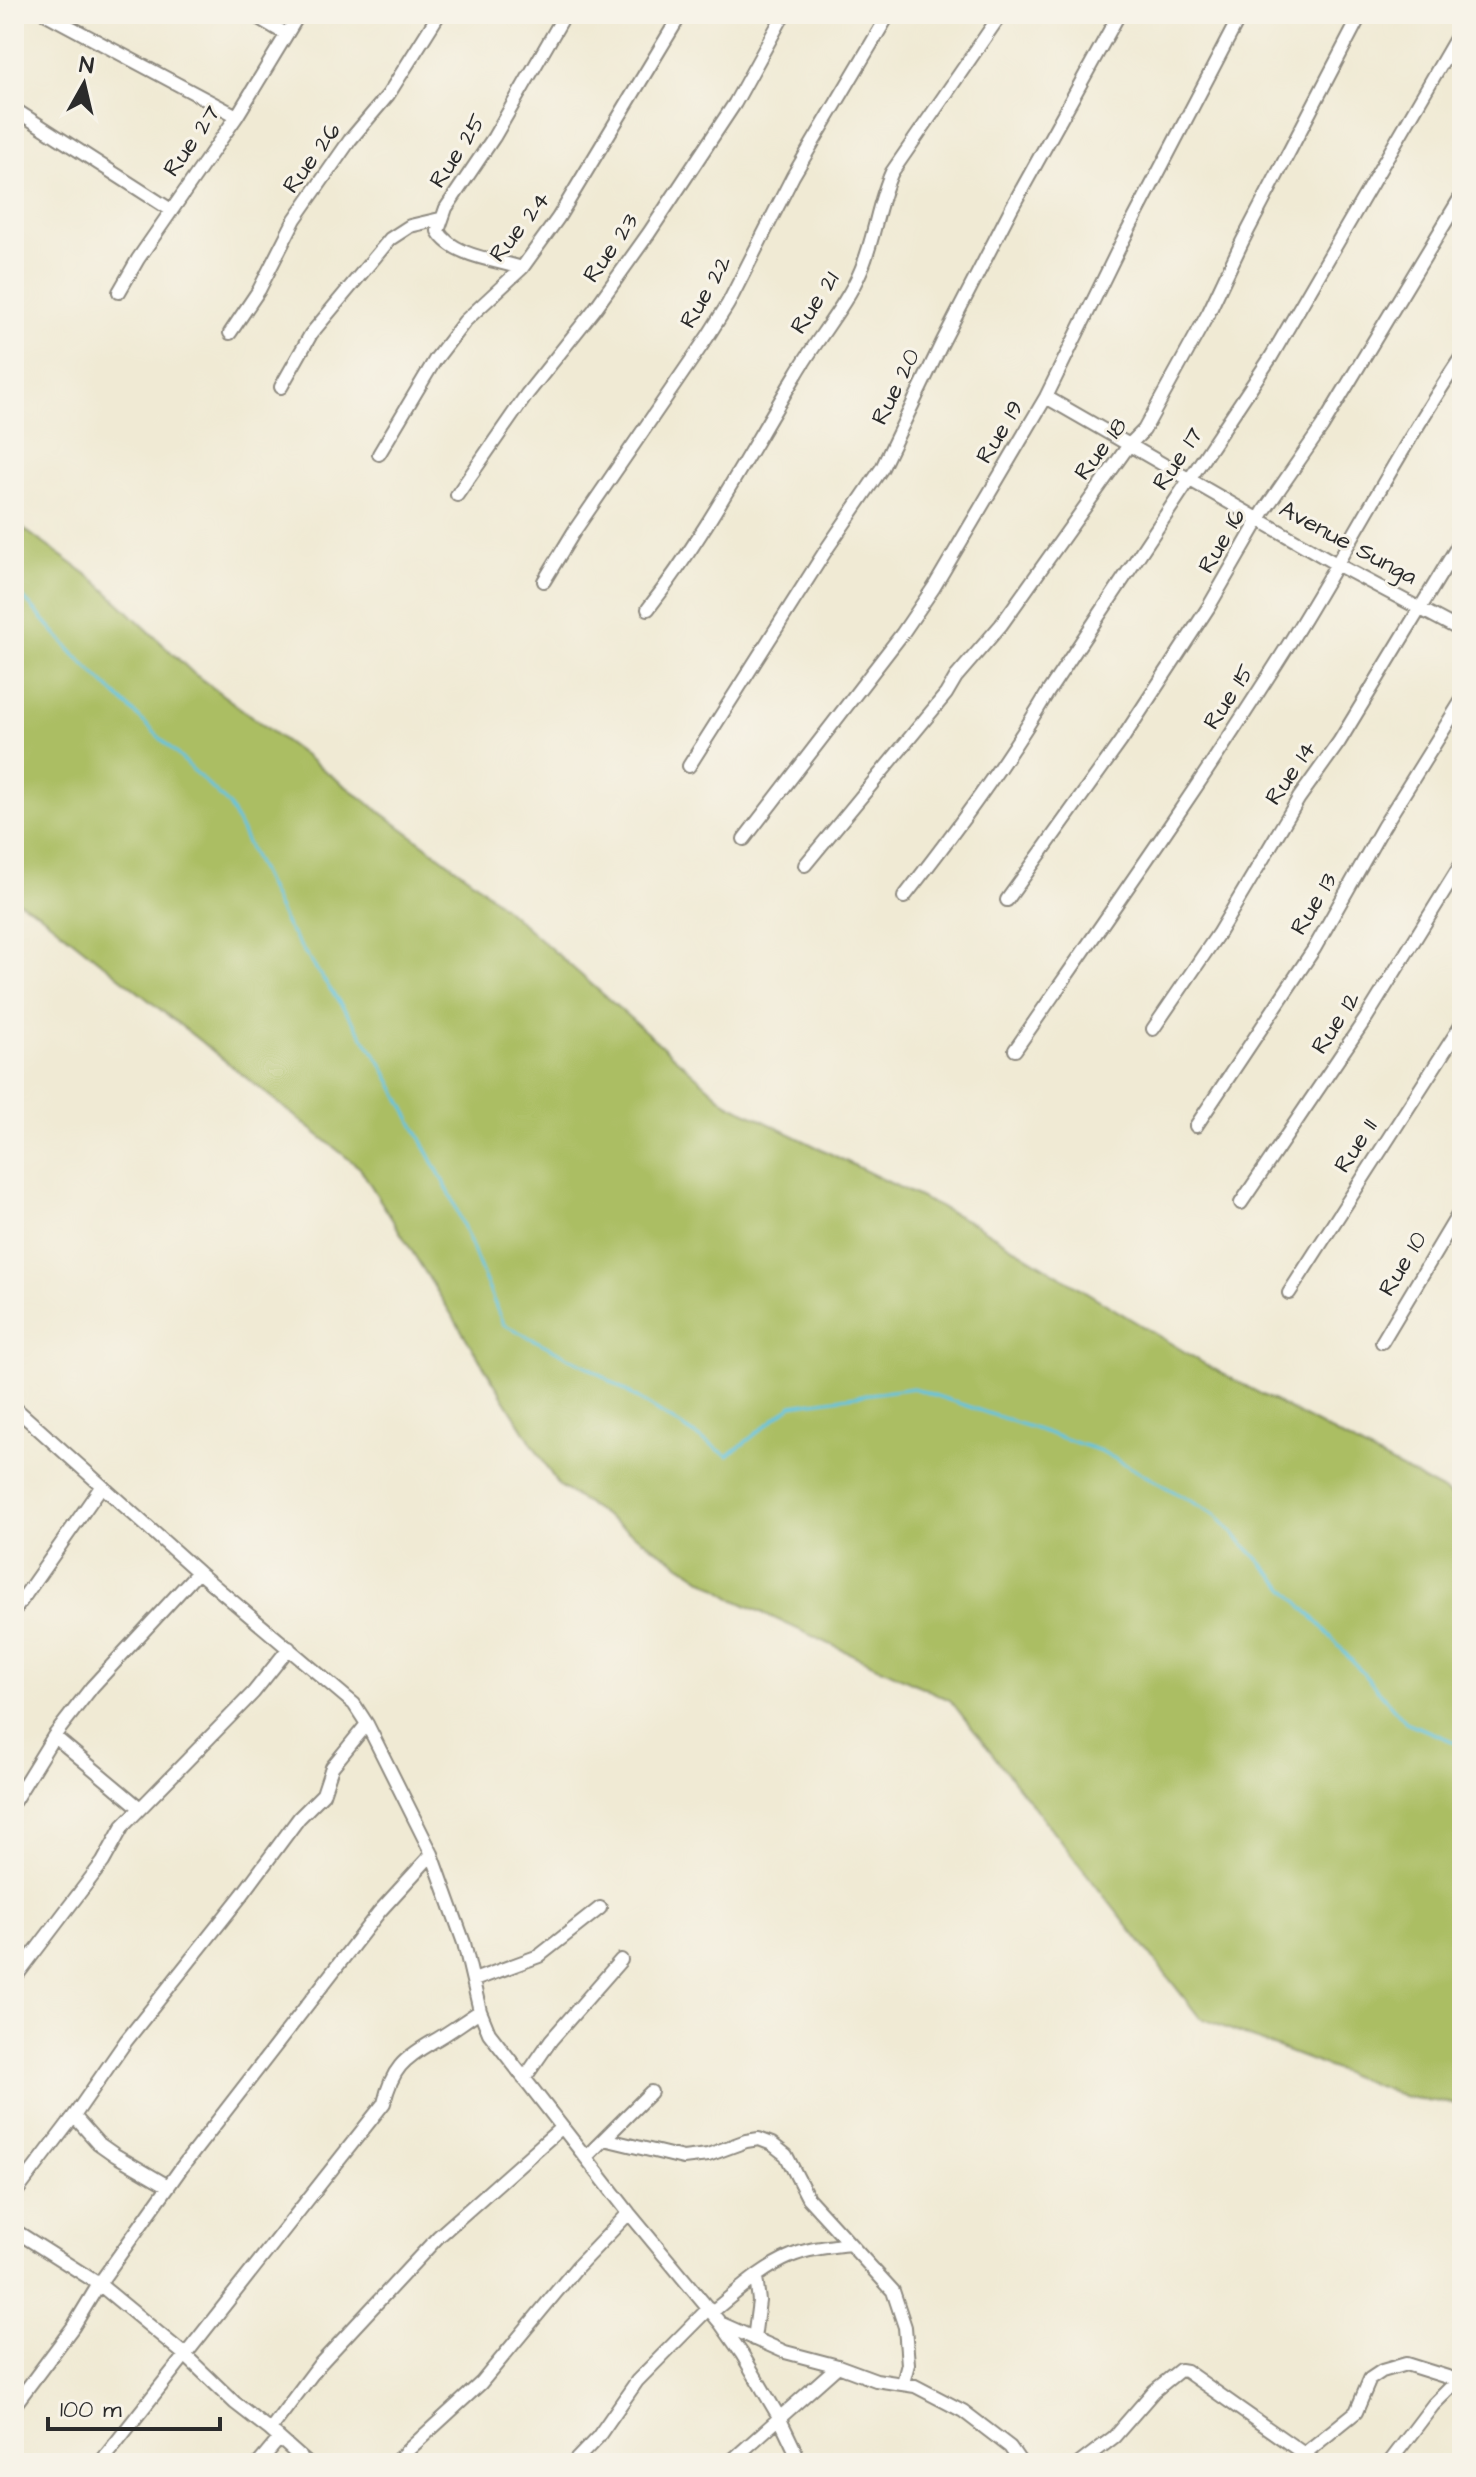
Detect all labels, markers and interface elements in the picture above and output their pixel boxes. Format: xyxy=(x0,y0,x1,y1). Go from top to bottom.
north arrow xyxy=(44,44,124,124)
text: N xyxy=(78,49,96,82)
street label: Rue 27 xyxy=(155,98,229,184)
street label: Rue 25 xyxy=(421,107,495,195)
street label: Rue 26 xyxy=(275,115,349,201)
street label: Rue 24 xyxy=(481,184,559,270)
street label: Rue 23 xyxy=(575,206,647,290)
street label: Rue 22 xyxy=(671,249,741,335)
street label: Rue 21 xyxy=(782,265,848,341)
street label: Rue 20 xyxy=(863,343,929,431)
street label: Rue 19 xyxy=(968,394,1032,470)
street label: Rue 18 xyxy=(1066,411,1136,487)
street label: Rue 17 xyxy=(1144,420,1212,497)
street label: Avenue Sunga xyxy=(1273,492,1423,595)
street label: Rue 16 xyxy=(1190,502,1254,580)
street label: Rue 15 xyxy=(1195,658,1263,736)
street label: Rue 14 xyxy=(1257,734,1325,812)
street label: Rue 13 xyxy=(1282,866,1346,942)
street label: Rue 12 xyxy=(1303,985,1369,1061)
street label: Rue 11 xyxy=(1326,1112,1386,1180)
street label: Rue 10 xyxy=(1370,1225,1436,1303)
scale bar xyxy=(48,2381,220,2431)
text: 100 m xyxy=(60,2393,122,2427)

